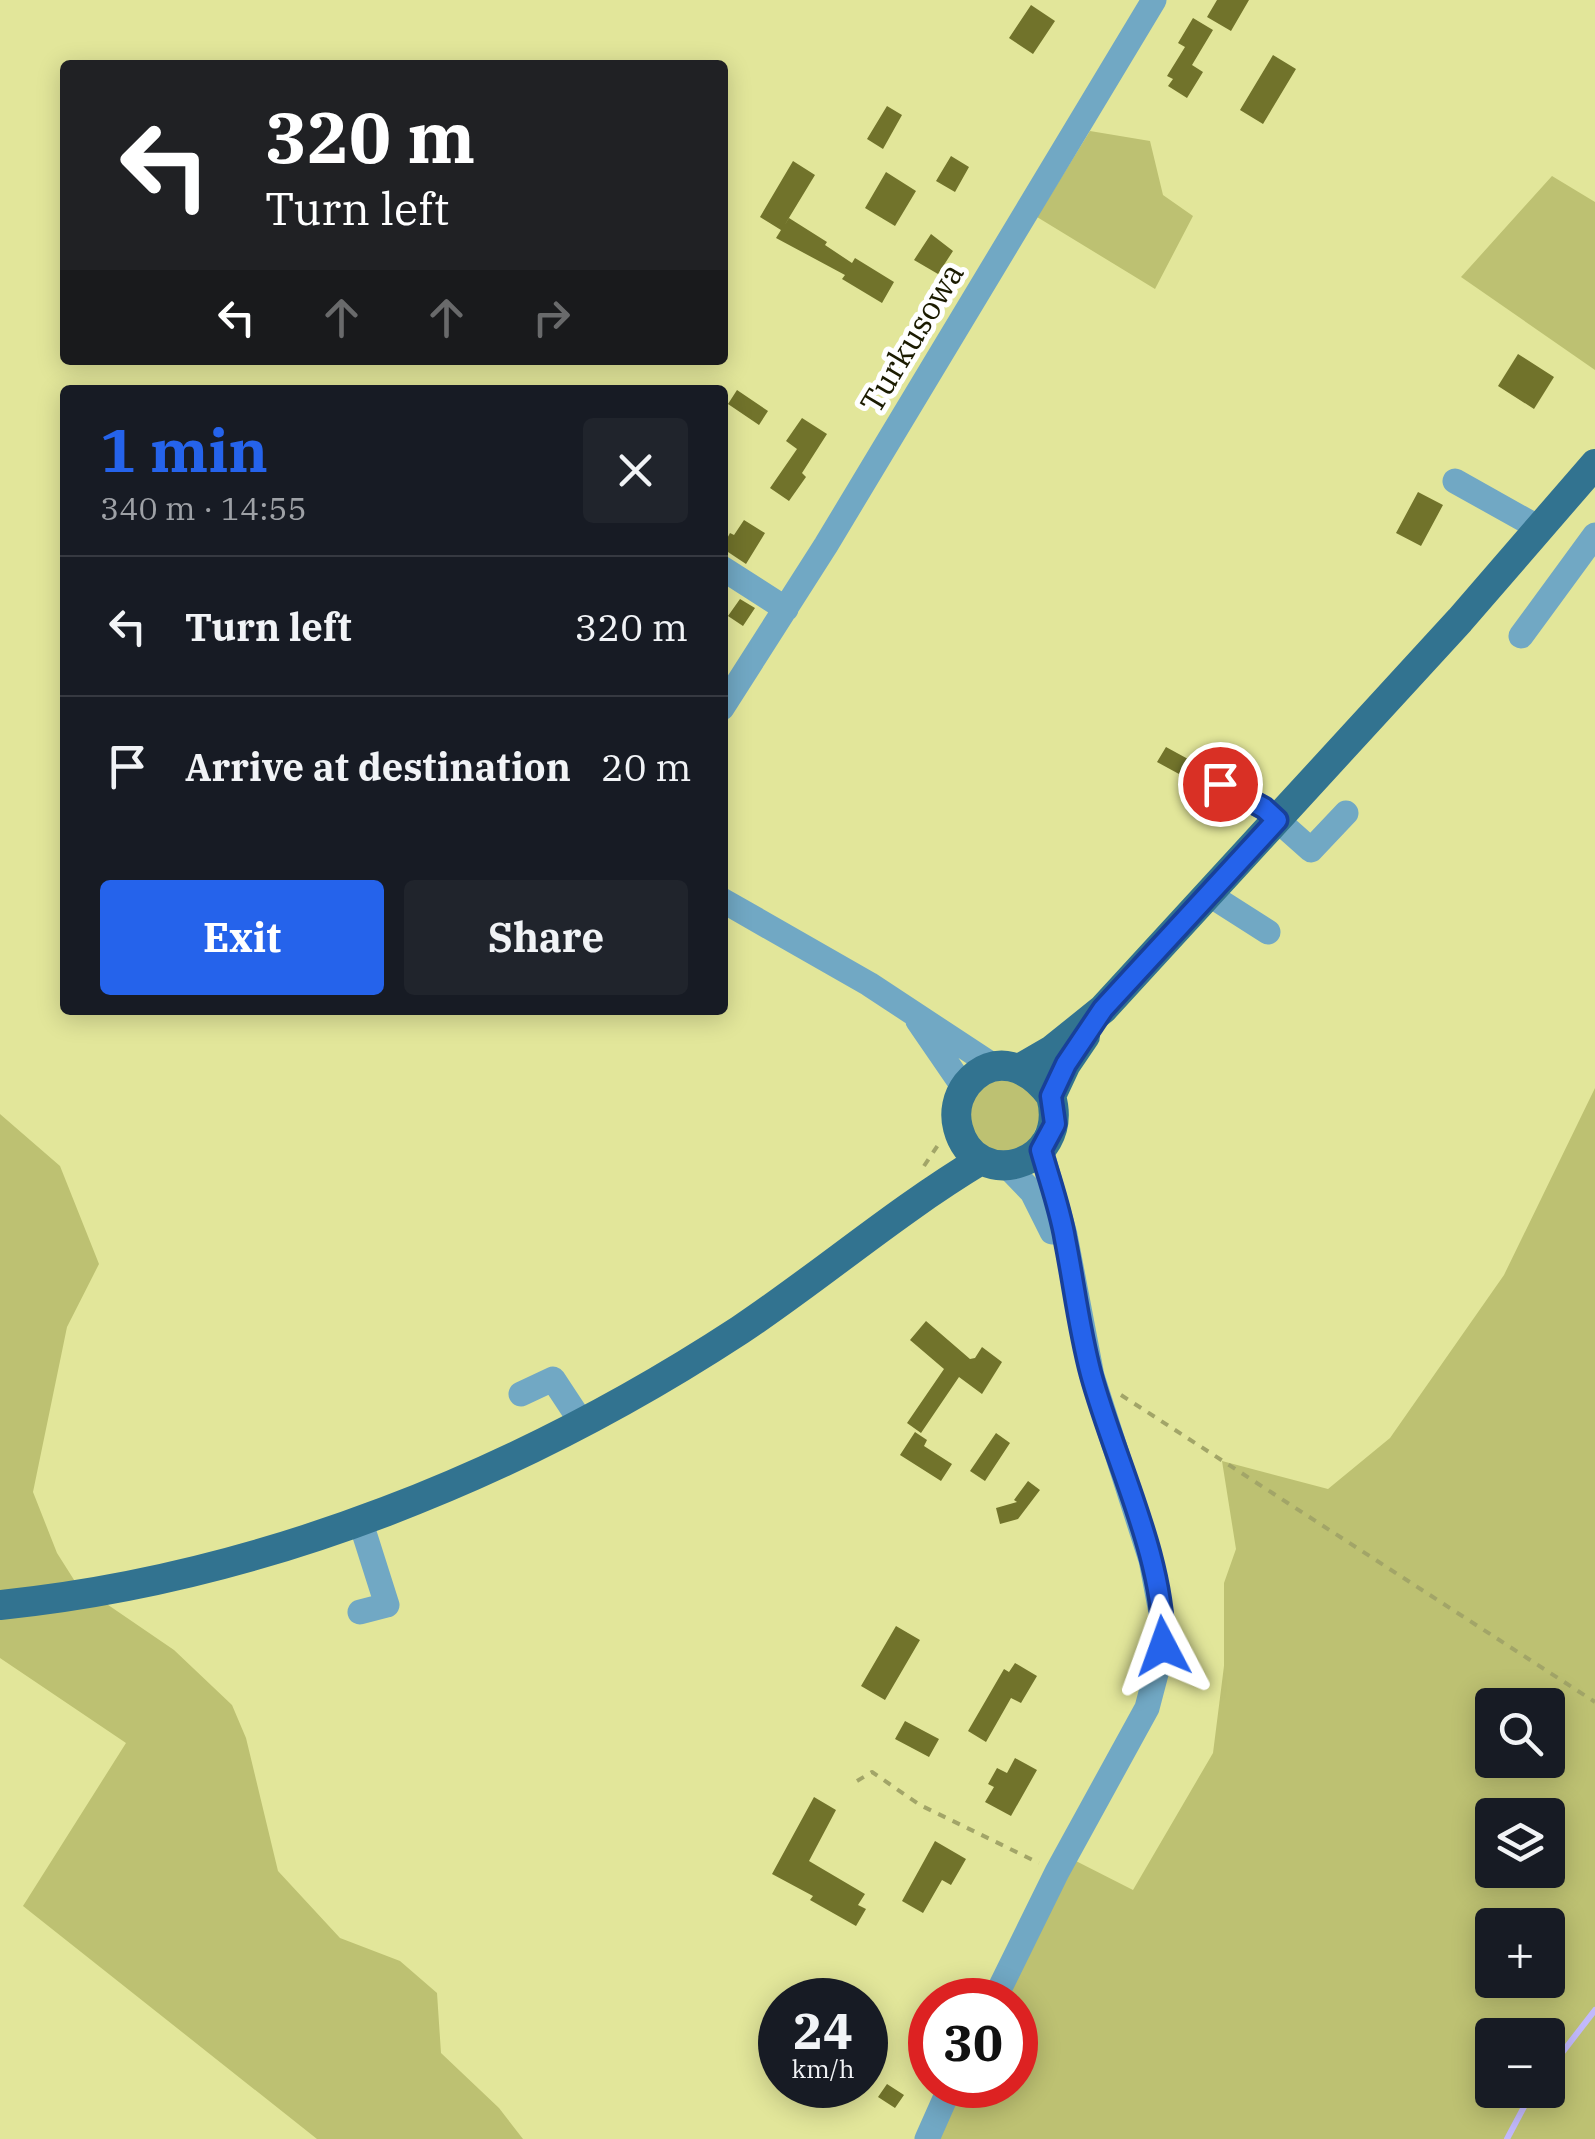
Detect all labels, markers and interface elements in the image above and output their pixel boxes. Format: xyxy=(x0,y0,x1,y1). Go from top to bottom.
text: 320 m xyxy=(265,91,475,182)
icon: left xyxy=(100,100,230,230)
text: Turn left xyxy=(265,179,449,237)
street label: Turkusowa xyxy=(850,255,972,420)
icon: left xyxy=(209,290,264,345)
icon: ahead xyxy=(314,290,369,345)
icon: ahead xyxy=(419,290,474,345)
icon: right xyxy=(524,290,579,345)
text: 1 min xyxy=(100,410,268,489)
button: close xyxy=(583,418,688,523)
text: 340 m · 14:55 xyxy=(100,487,307,529)
icon: left xyxy=(100,599,155,654)
text: Turn left xyxy=(185,602,352,651)
text: 320 m xyxy=(575,602,688,651)
icon: arrive xyxy=(100,739,155,794)
text: Arrive at destination xyxy=(185,742,571,791)
text: 20 m xyxy=(601,742,692,791)
pin xyxy=(1178,742,1263,827)
icon: arrive xyxy=(1193,757,1248,812)
button: Exit xyxy=(100,880,384,995)
button: Share xyxy=(404,880,688,995)
position arrow xyxy=(1111,1594,1215,1698)
map controls xyxy=(1475,1688,1565,2108)
button: search xyxy=(1475,1688,1565,1778)
button: layers xyxy=(1475,1798,1565,1888)
button: + xyxy=(1475,1908,1565,1998)
speed limit sign: 30 xyxy=(908,1978,1038,2108)
text: 24 xyxy=(793,1998,853,2063)
button: − xyxy=(1475,2018,1565,2108)
text: km/h xyxy=(791,2052,855,2085)

